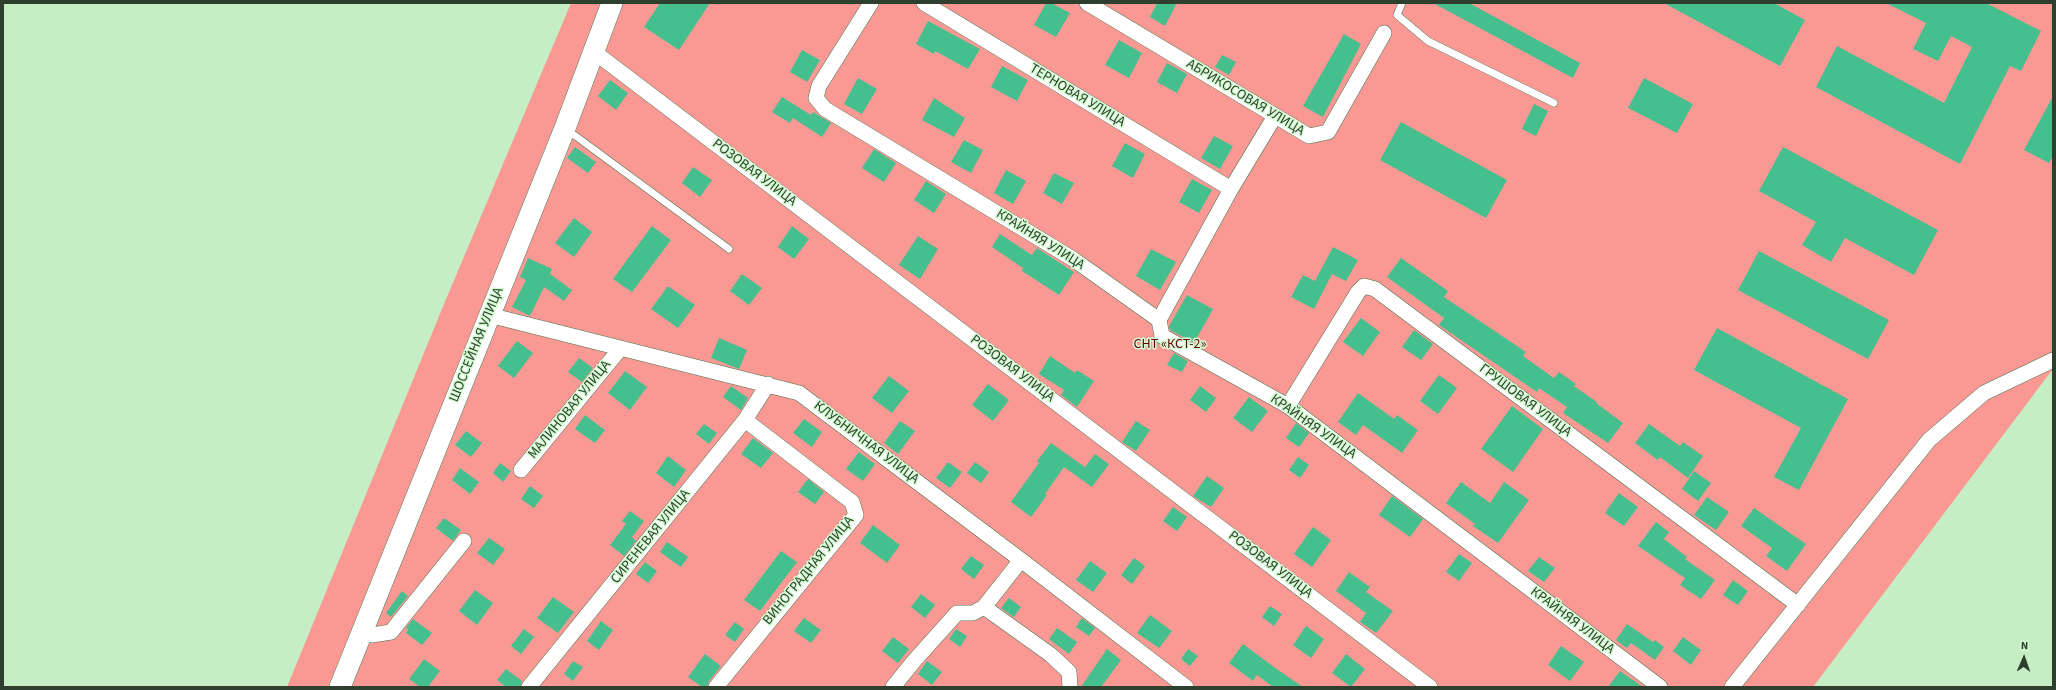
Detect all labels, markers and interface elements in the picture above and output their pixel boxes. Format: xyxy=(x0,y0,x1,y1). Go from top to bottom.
street label: АБРИКОСОВАЯ УЛИЦА xyxy=(1183,56,1307,140)
street label: ТЕРНОВАЯ УЛИЦА xyxy=(1026,61,1128,131)
street label: РОЗОВАЯ УЛИЦА xyxy=(708,136,800,210)
street label: КРАЙНЯЯ УЛИЦА xyxy=(993,206,1087,274)
street label: ШОССЕЙНАЯ УЛИЦА xyxy=(446,285,508,405)
street label: РОЗОВАЯ УЛИЦА xyxy=(966,332,1058,406)
park label: СНТ «КСТ-2» xyxy=(1134,337,1206,353)
street label: МАЛИНОВАЯ УЛИЦА xyxy=(525,357,615,463)
street label: ГРУШОВАЯ УЛИЦА xyxy=(1476,361,1574,441)
street label: КРАЙНЯЯ УЛИЦА xyxy=(1267,391,1359,463)
street label: КЛУБНИЧНАЯ УЛИЦА xyxy=(810,398,922,488)
street label: СИРЕНЕВАЯ УЛИЦА xyxy=(608,486,694,588)
street label: ВИНОГРАДНАЯ УЛИЦА xyxy=(760,513,858,629)
street label: РОЗОВАЯ УЛИЦА xyxy=(1224,528,1316,602)
street label: КРАЙНЯЯ УЛИЦА xyxy=(1526,584,1618,658)
north arrow xyxy=(2004,638,2044,678)
text: N xyxy=(2021,638,2028,653)

